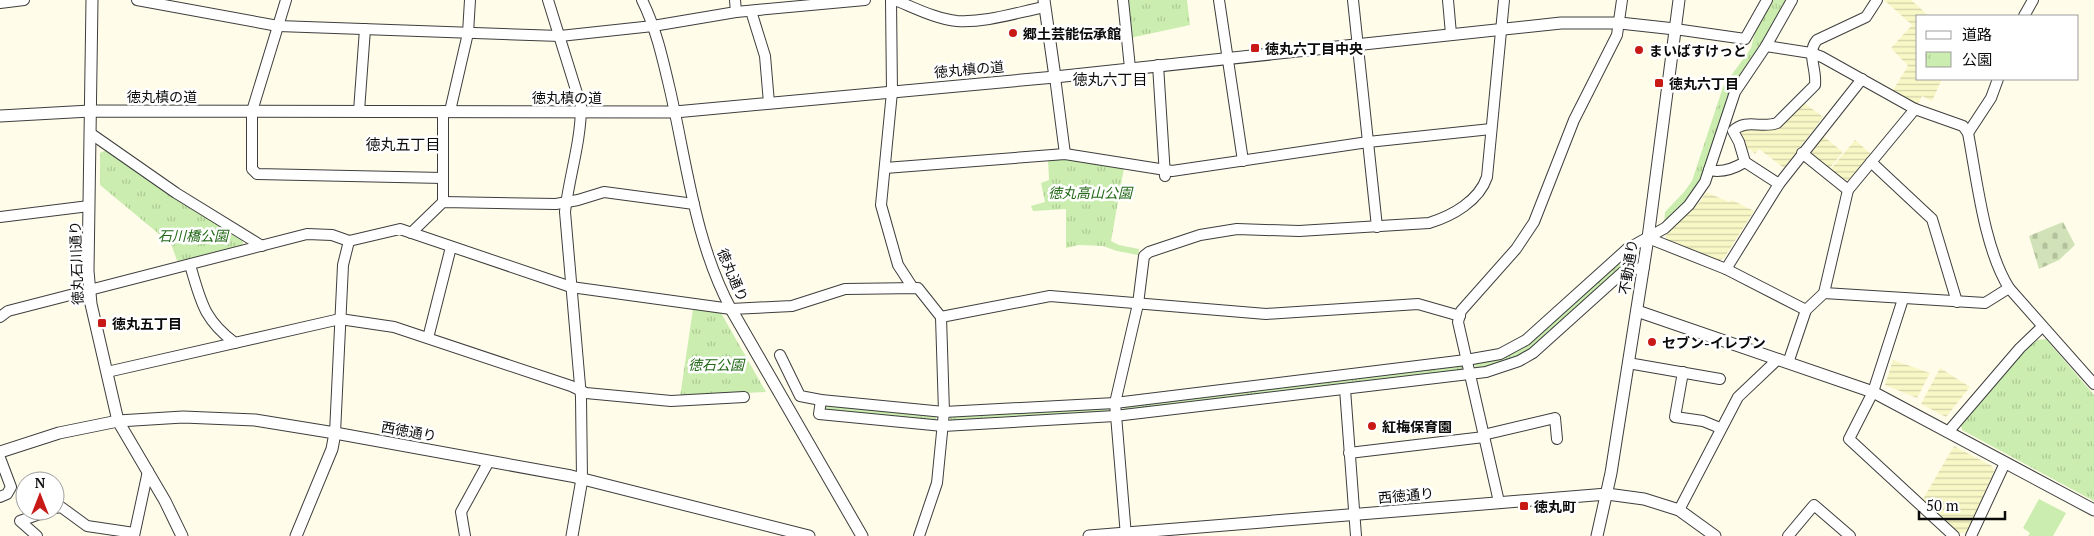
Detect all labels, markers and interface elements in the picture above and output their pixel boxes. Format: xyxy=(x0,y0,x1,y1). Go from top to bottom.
legend xyxy=(1916,15,2079,80)
place label: 郷土芸能伝承館 xyxy=(1023,24,1121,43)
text: 道路 xyxy=(1962,24,1992,44)
marker: 郷土芸能伝承館 xyxy=(1007,27,1019,39)
place label: 徳丸六丁目中央 xyxy=(1265,39,1363,58)
place label: まいばすけっと xyxy=(1649,41,1747,60)
marker: 徳丸六丁目中央 xyxy=(1249,42,1261,54)
marker: まいばすけっと xyxy=(1633,44,1645,56)
text: 公園 xyxy=(1962,49,1992,69)
street label: 徳丸槙の道 xyxy=(933,56,1005,82)
district label: 徳丸六丁目 xyxy=(1072,69,1148,89)
place label: 徳丸六丁目 xyxy=(1669,74,1739,93)
marker: 徳丸六丁目 xyxy=(1653,77,1665,89)
street label: 徳丸槙の道 xyxy=(127,87,197,106)
street label: 徳丸槙の道 xyxy=(532,88,602,107)
district label: 徳丸五丁目 xyxy=(365,134,441,154)
park label: 徳丸高山公園 xyxy=(1048,183,1134,202)
street label: 徳丸石川通り xyxy=(65,221,87,305)
park label: 石川橋公園 xyxy=(158,226,230,245)
street label: 不動通り xyxy=(1614,238,1642,296)
street label: 徳丸通り xyxy=(713,246,753,304)
place label: 徳丸五丁目 xyxy=(112,314,182,333)
marker: 徳丸五丁目 xyxy=(96,317,108,329)
place label: セブン-イレブン xyxy=(1662,333,1766,352)
marker: セブン-イレブン xyxy=(1646,336,1658,348)
park label: 徳石公園 xyxy=(688,355,746,374)
street label: 西徳通り xyxy=(380,417,438,445)
place label: 紅梅保育園 xyxy=(1382,417,1452,436)
marker: 紅梅保育園 xyxy=(1366,420,1378,432)
north arrow xyxy=(15,471,65,521)
text: N xyxy=(35,473,46,492)
street label: 西徳通り xyxy=(1377,483,1435,507)
scale bar xyxy=(1919,488,2005,520)
text: 50 m xyxy=(1926,495,1959,515)
place label: 徳丸町 xyxy=(1534,497,1576,516)
marker: 徳丸町 xyxy=(1518,500,1530,512)

